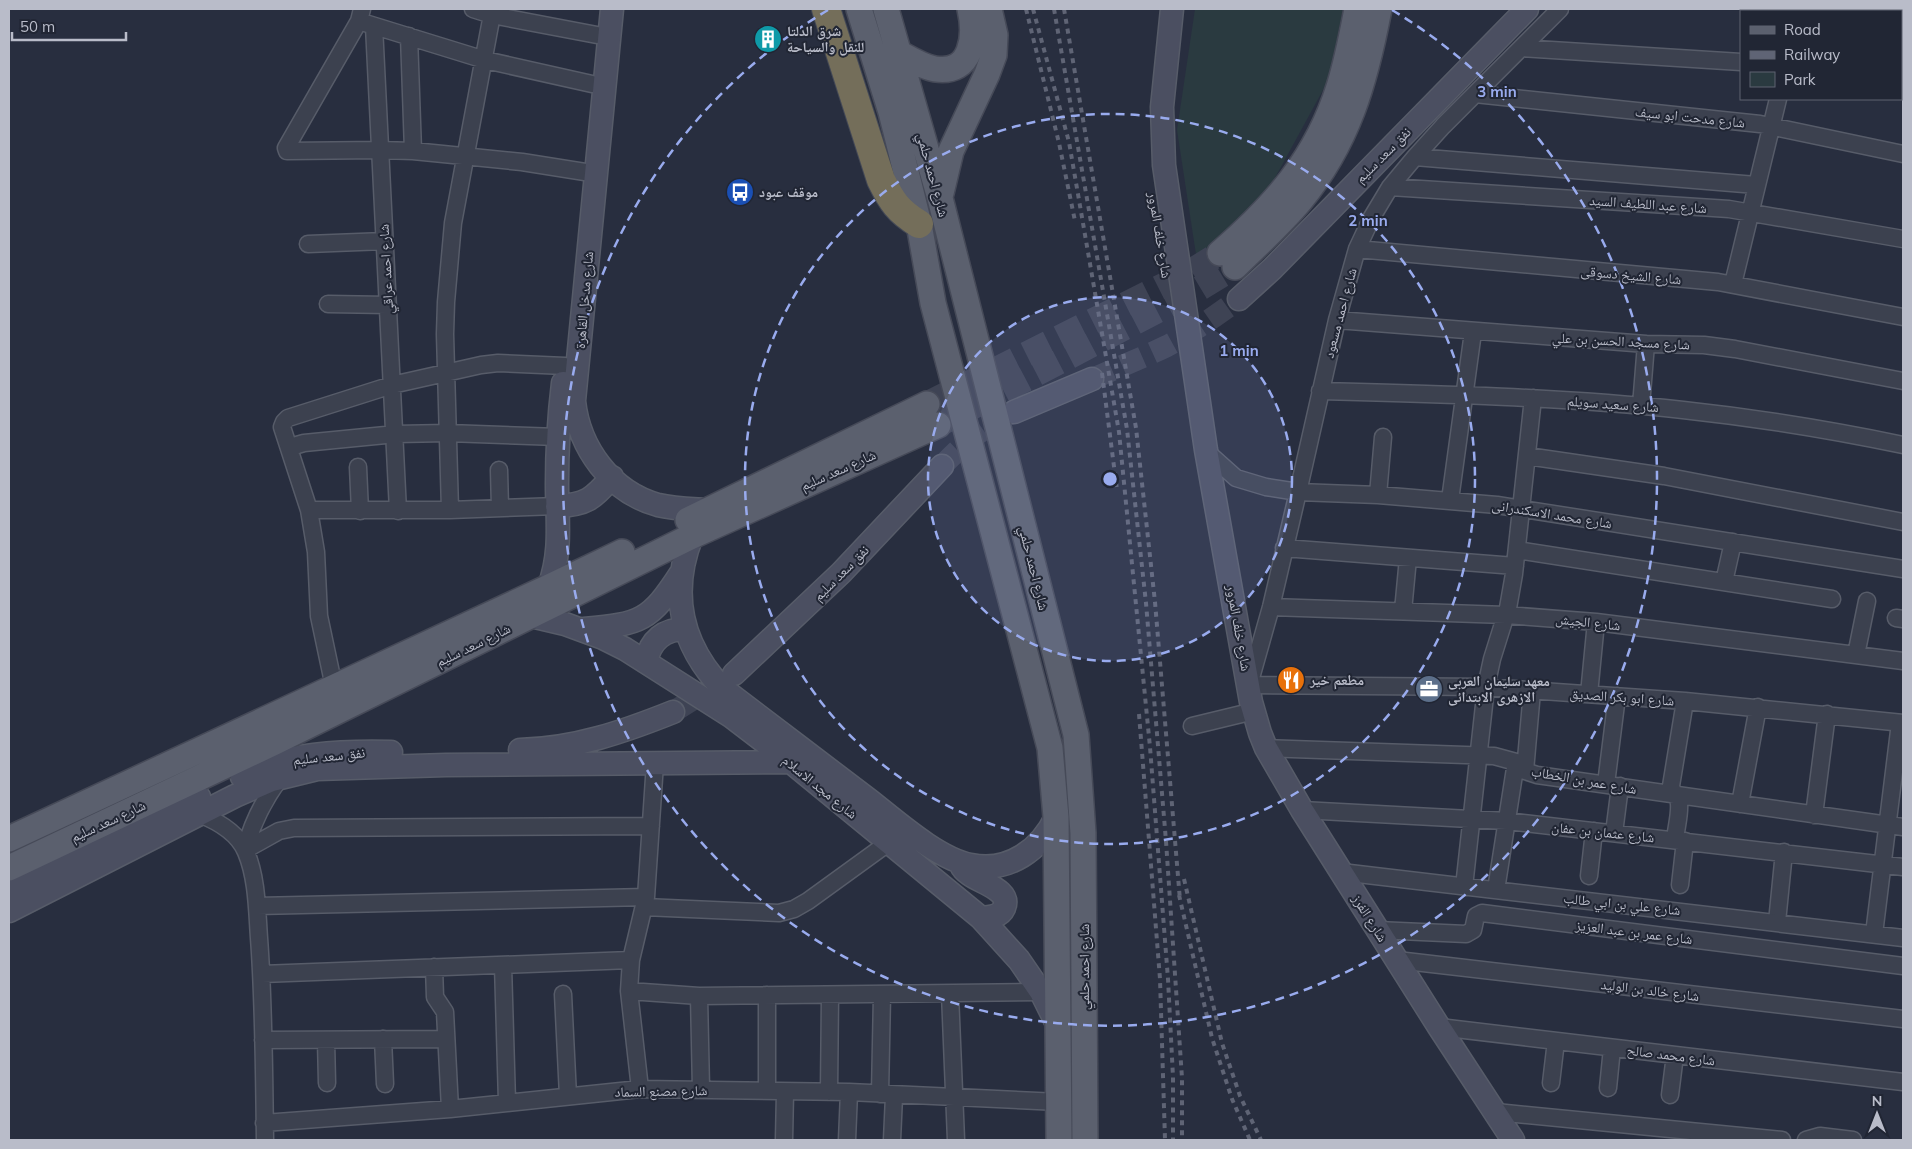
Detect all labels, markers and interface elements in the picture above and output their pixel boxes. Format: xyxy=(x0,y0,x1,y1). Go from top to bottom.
scale bar xyxy=(12,10,126,42)
legend xyxy=(1740,10,1902,100)
text: 50 m xyxy=(20,17,55,36)
text: Road xyxy=(1784,20,1821,39)
place label: شرق الدلتا للنقل والسياحة xyxy=(787,22,864,56)
building icon: شرق الدلتا للنقل والسياحة xyxy=(753,24,783,54)
text: Railway xyxy=(1784,45,1840,64)
text: Park xyxy=(1784,70,1816,89)
text: 3 min xyxy=(1477,82,1517,101)
street label: شارع مدحت ابو سيف xyxy=(1634,102,1746,133)
street label: نفق سعد سليم xyxy=(1351,123,1416,188)
street label: شارع احمد حلمي xyxy=(911,131,953,220)
bus stop icon: موقف عبود xyxy=(725,177,755,207)
place label: موقف عبود xyxy=(759,183,818,201)
street label: شارع خلف المرور xyxy=(1143,189,1176,280)
street label: شارع عبد اللطيف السيد xyxy=(1589,191,1707,218)
text: 2 min xyxy=(1348,211,1388,230)
street label: شارع احمد عراقي xyxy=(375,223,400,314)
street label: شارع مدخل القاهرة xyxy=(571,250,598,350)
street label: شارع الشيخ دسوقى xyxy=(1580,262,1682,289)
street label: شارع احمد مسعود xyxy=(1319,266,1362,360)
street label: شارع مسجد الحسن بن علي xyxy=(1551,328,1690,356)
text: 1 min xyxy=(1219,341,1259,360)
street label: شارع سعيد سويلم xyxy=(1566,392,1660,417)
street label: شارع سعد سليم xyxy=(798,445,879,496)
centre of rings xyxy=(1101,470,1119,488)
street label: شارع محمد الاسكندرانى xyxy=(1491,496,1613,533)
street label: شارع احمد حلمي xyxy=(1012,524,1053,613)
street label: نفق سعد سليم xyxy=(809,541,874,606)
street label: شارع خلف المرور xyxy=(1221,582,1255,673)
street label: شارع الجيش xyxy=(1555,610,1621,635)
street label: شارع سعد سليم xyxy=(433,619,514,672)
restaurant icon: مطعم خير xyxy=(1276,665,1306,695)
place label: مطعم خير xyxy=(1309,671,1364,690)
place label: معهد سليمان العربى الازهرى الابتدائى xyxy=(1448,672,1550,706)
office icon: معهد سليمان العربى الازهرى الابتدائى xyxy=(1414,674,1444,704)
street label: شارع ابو بكر الصديق xyxy=(1569,684,1675,711)
street label: نفق سعد سليم xyxy=(292,743,366,770)
street label: شارع مجد الاسلام xyxy=(778,751,861,824)
street label: شارع عمر بن الخطاب xyxy=(1530,762,1638,799)
street label: شارع سعد سليم xyxy=(68,796,149,847)
street label: شارع عثمان بن عفان xyxy=(1550,818,1655,847)
street label: شارع علي بن ابي طالب xyxy=(1562,889,1681,922)
street label: شارع الفرز xyxy=(1347,890,1392,946)
street label: شارع عمر بن عبد العزيز xyxy=(1573,916,1694,949)
street label: شارع احمد حلمي xyxy=(1075,924,1096,1010)
street label: شارع خالد بن الوليد xyxy=(1600,975,1700,1006)
street label: شارع محمد صالح xyxy=(1626,1041,1716,1070)
street label: شارع مصنع السماد xyxy=(615,1081,708,1102)
north arrow xyxy=(1852,1089,1902,1139)
text: N xyxy=(1872,1092,1882,1110)

